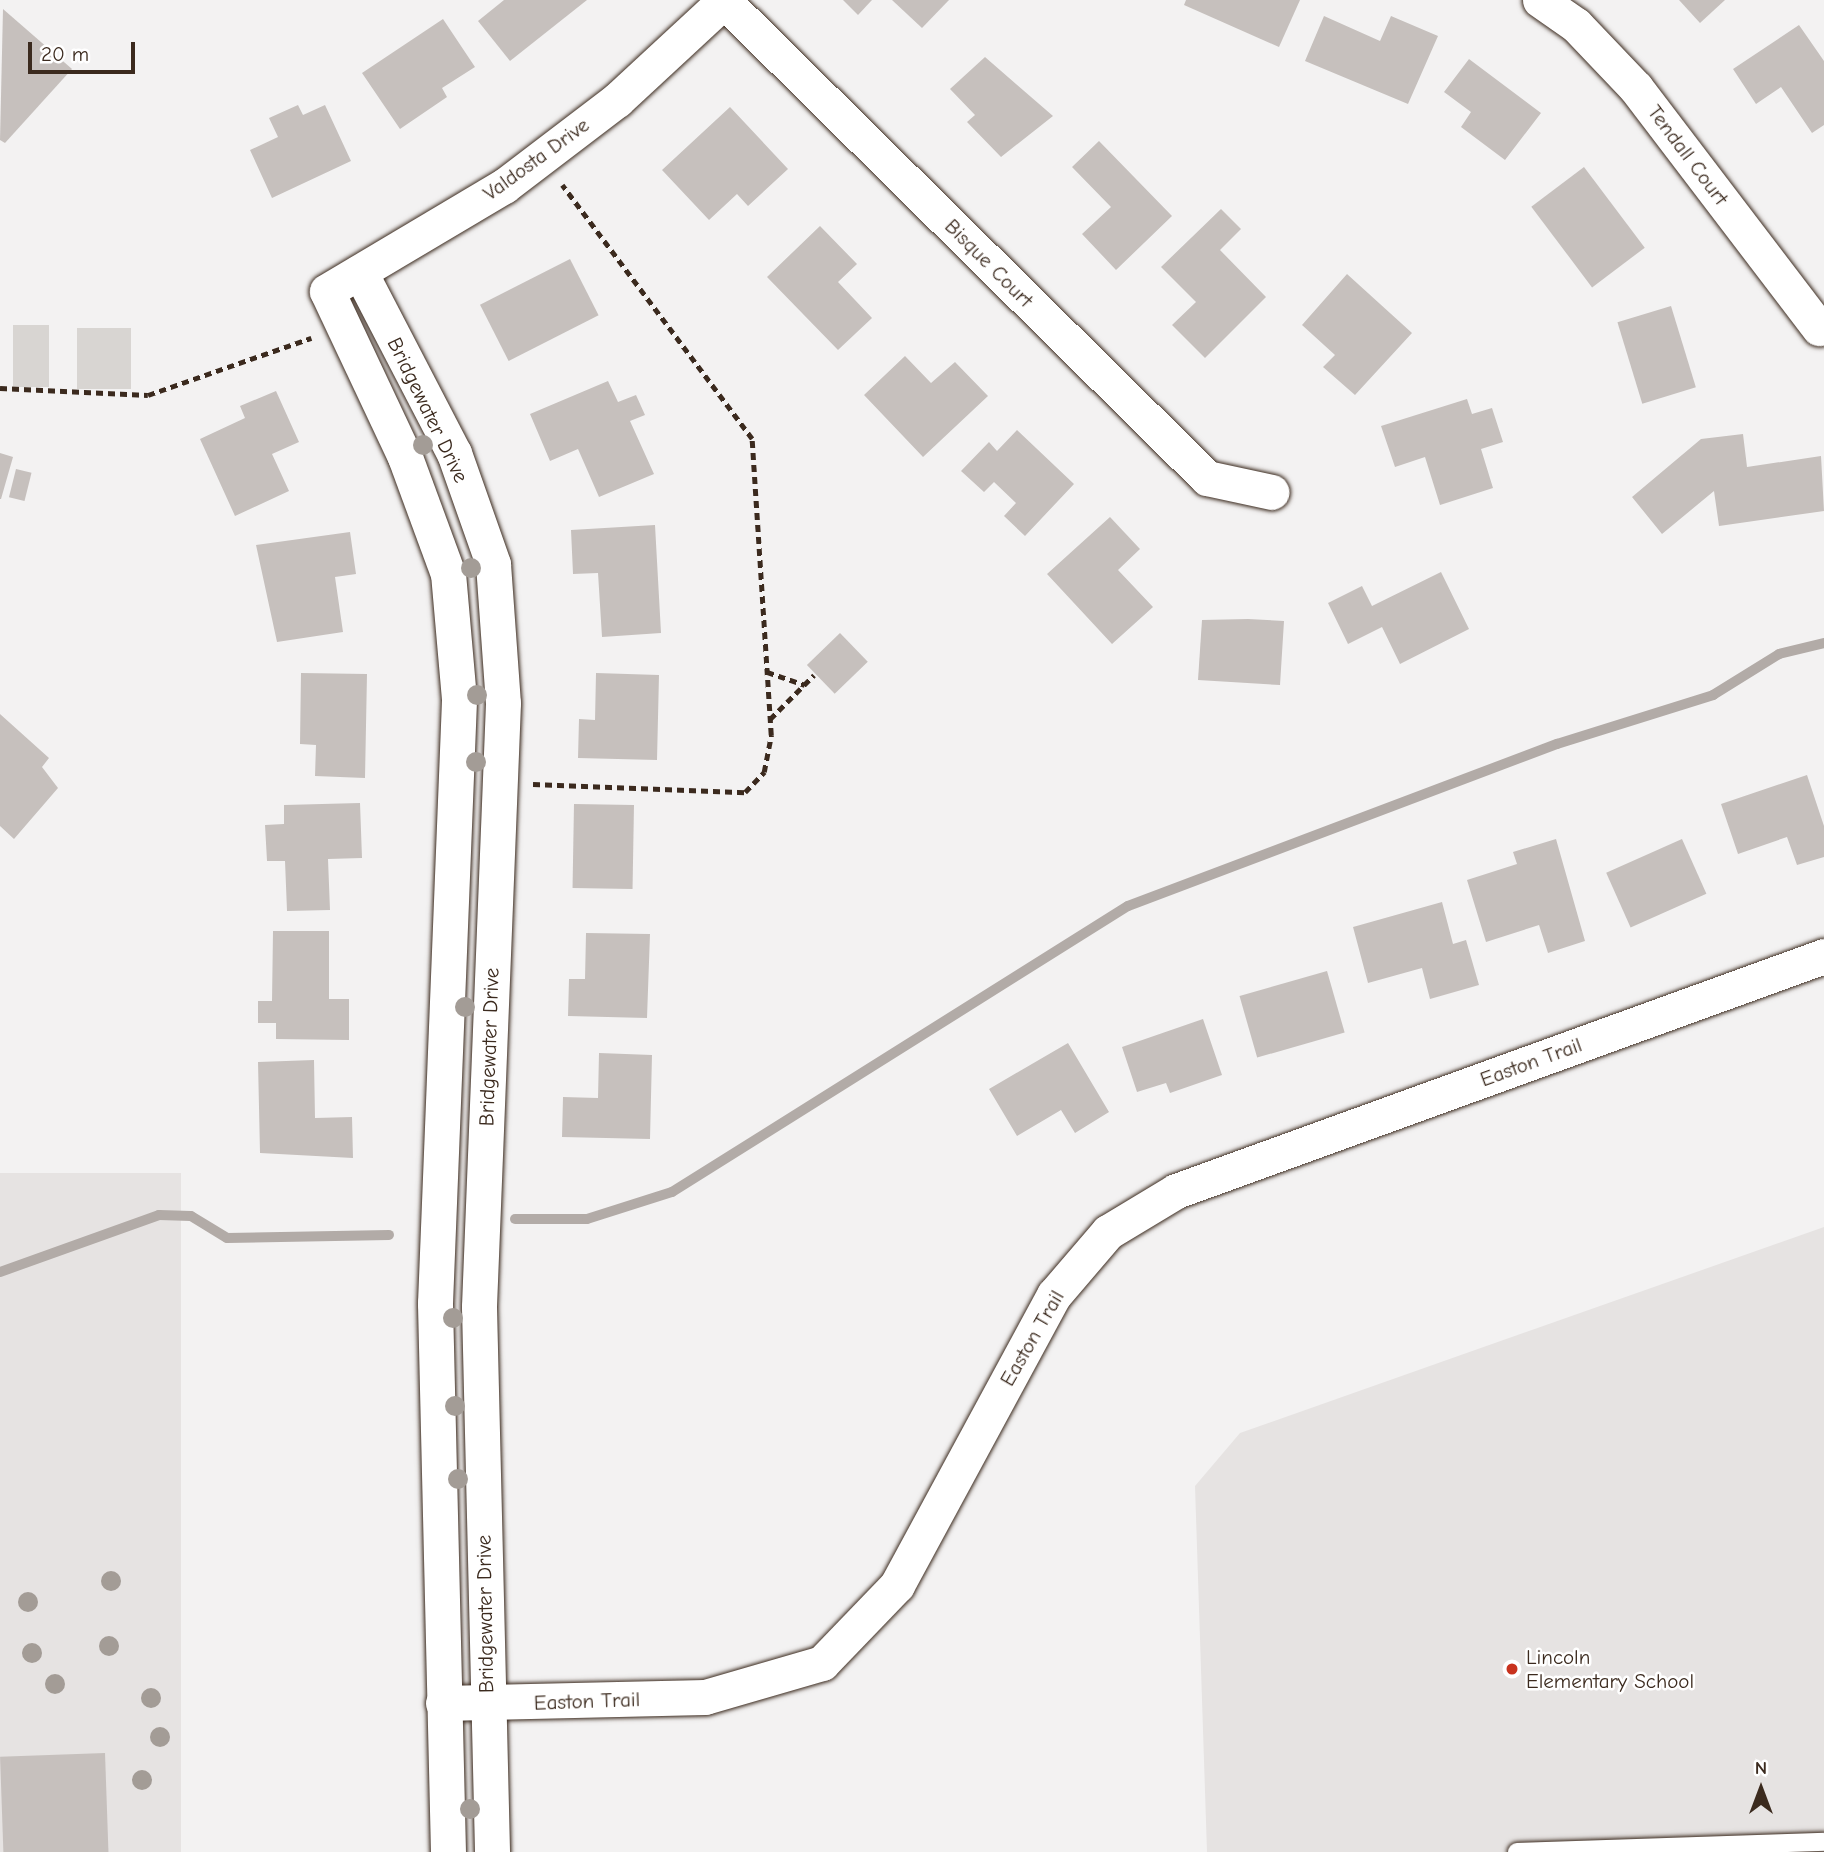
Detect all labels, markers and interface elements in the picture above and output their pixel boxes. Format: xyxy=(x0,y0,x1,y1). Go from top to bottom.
scale bar xyxy=(32,28,138,72)
text: 20 m xyxy=(41,42,89,66)
street label: Tendall Court xyxy=(1642,100,1734,210)
street label: Valdosta Drive xyxy=(478,112,594,206)
street label: Bisque Court xyxy=(940,214,1038,312)
street label: Bridgewater Drive xyxy=(382,333,474,487)
street label: Bridgewater Drive xyxy=(474,967,504,1127)
street label: Easton Trail xyxy=(1477,1032,1585,1092)
street label: Easton Trail xyxy=(994,1286,1070,1390)
street label: Bridgewater Drive xyxy=(471,1535,499,1693)
place label: Lincoln Elementary School xyxy=(1526,1644,1694,1694)
marker: Lincoln Elementary School xyxy=(1504,1661,1520,1677)
street label: Easton Trail xyxy=(533,1687,641,1715)
north arrow xyxy=(1726,1754,1796,1824)
text: N xyxy=(1755,1757,1767,1779)

